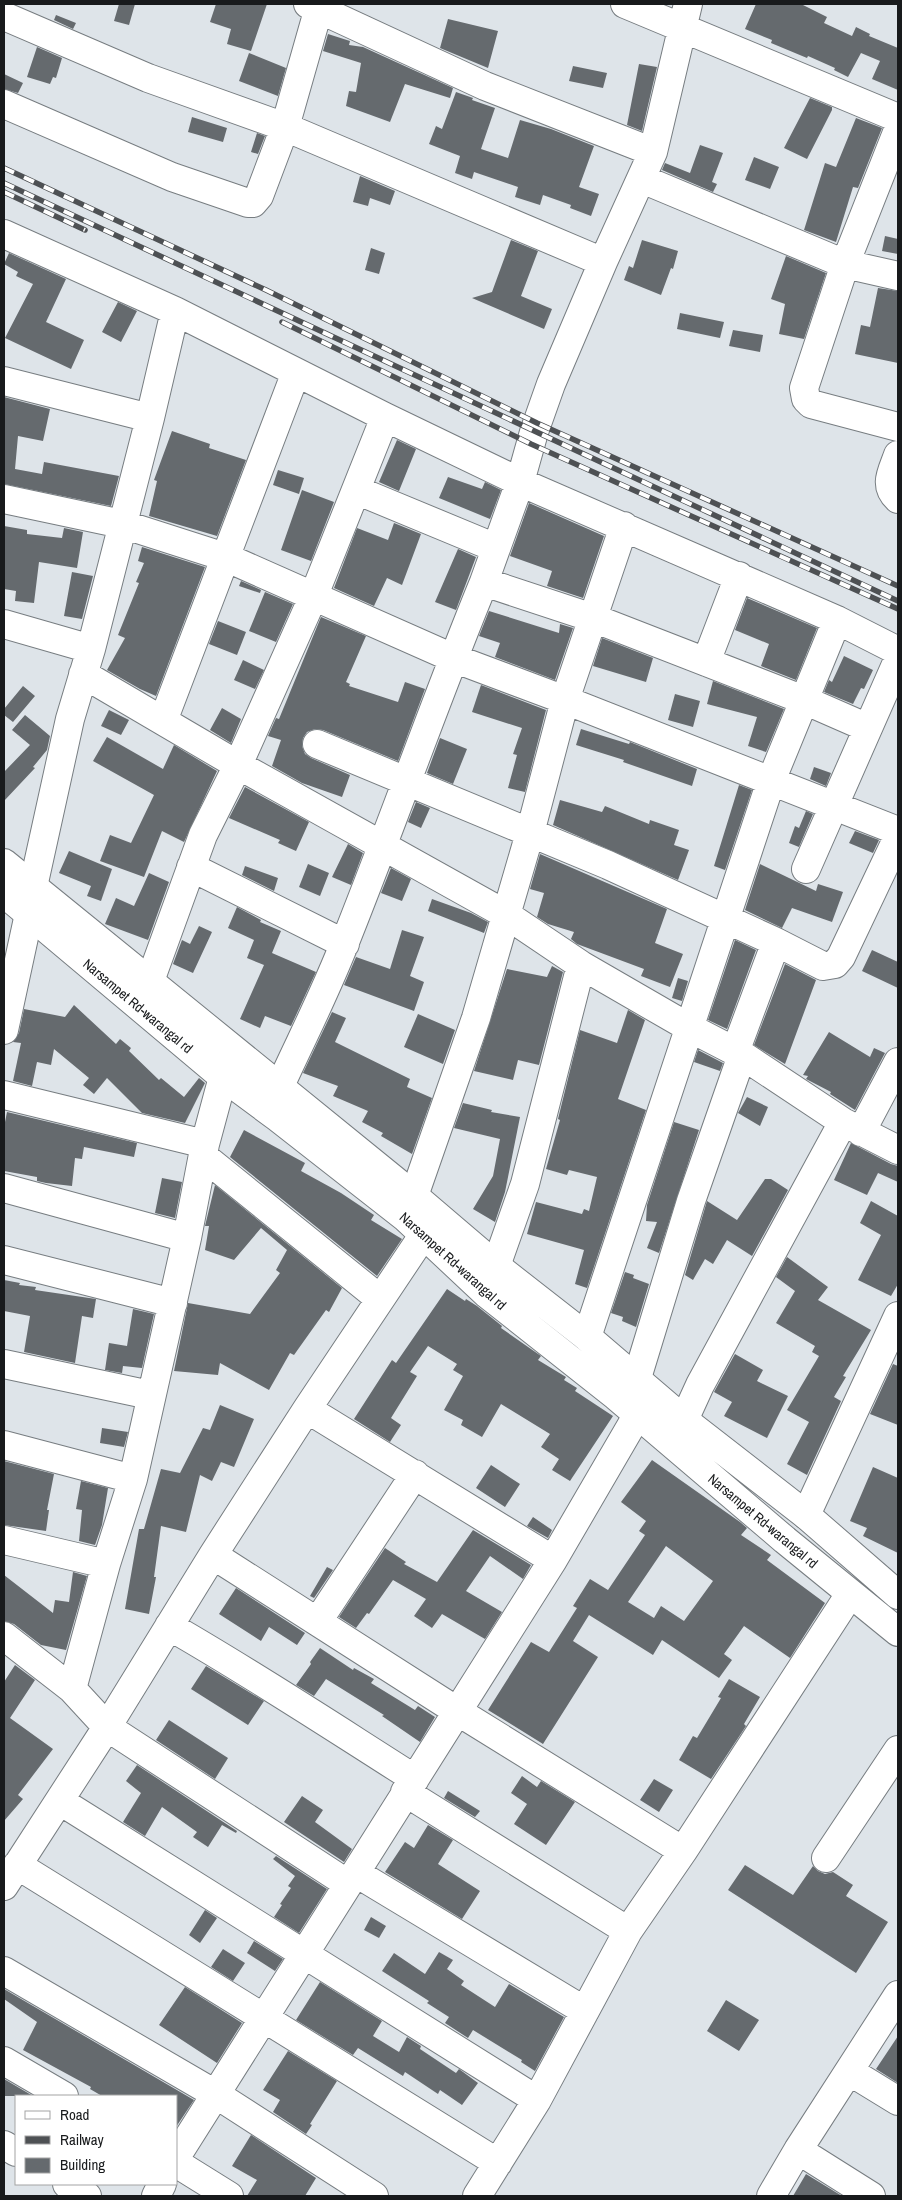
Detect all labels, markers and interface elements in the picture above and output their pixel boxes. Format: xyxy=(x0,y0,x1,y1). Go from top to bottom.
street label: Narsampet Rd-warangal rd xyxy=(79,955,197,1057)
street label: Narsampet Rd-warangal rd xyxy=(396,1208,510,1314)
street label: Narsampet Rd-warangal rd xyxy=(704,1470,822,1572)
legend xyxy=(15,2095,178,2185)
text: Road xyxy=(60,2104,89,2125)
text: Railway xyxy=(60,2129,105,2150)
text: Building xyxy=(60,2154,105,2175)

